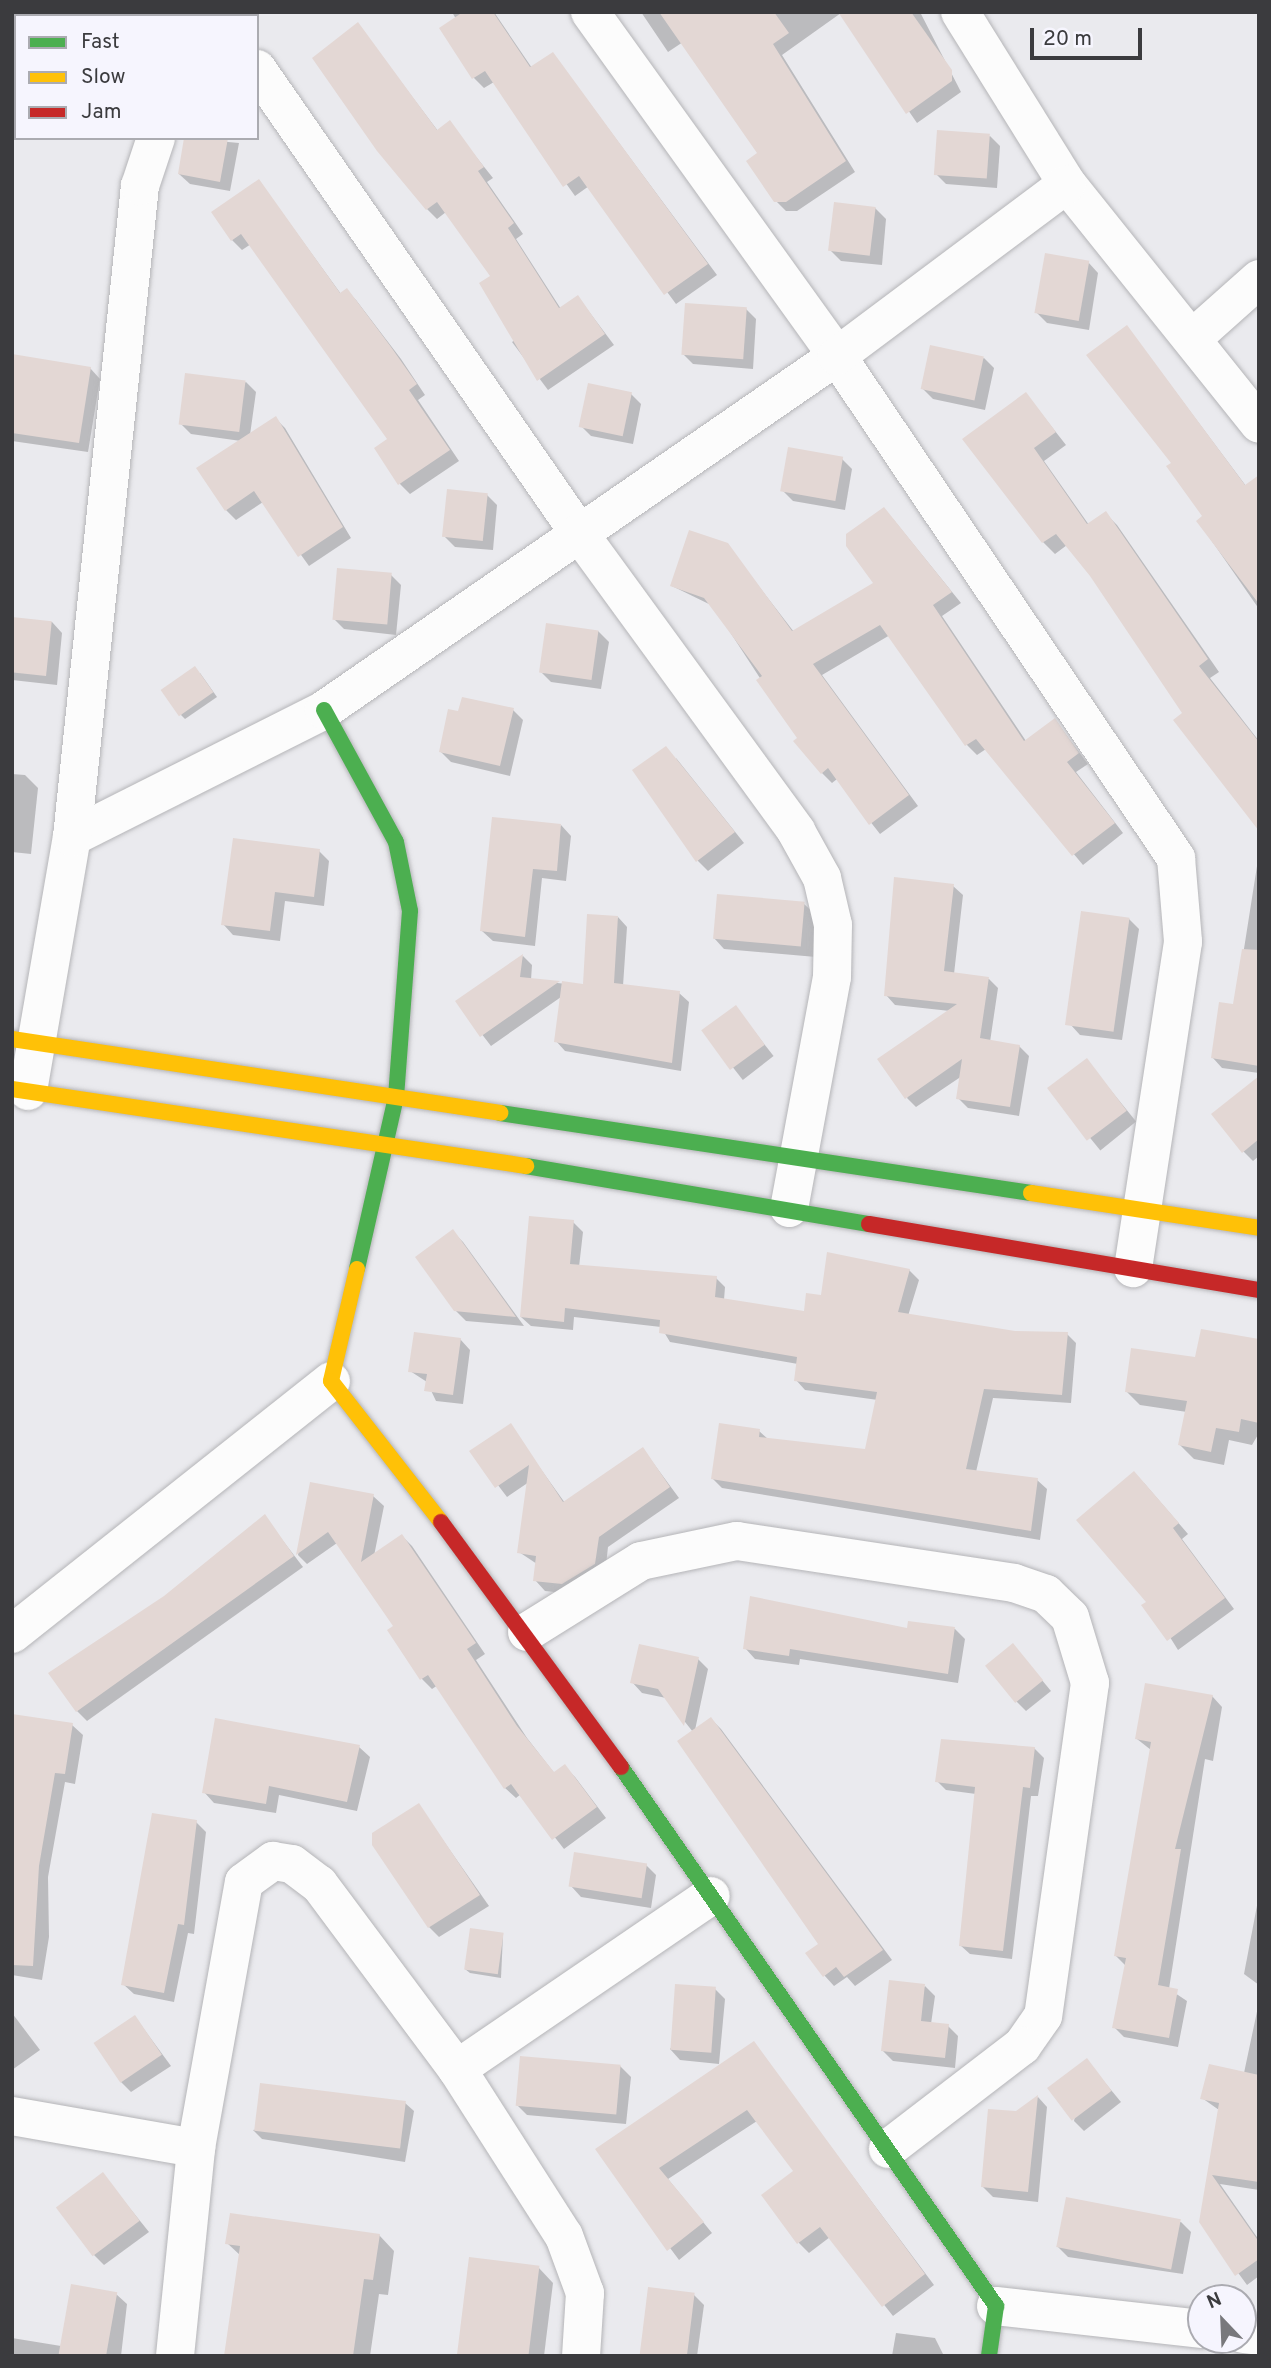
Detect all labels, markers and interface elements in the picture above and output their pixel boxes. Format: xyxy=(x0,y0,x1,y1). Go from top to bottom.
legend xyxy=(14,14,259,140)
scale bar xyxy=(1033,14,1145,58)
text: 20 m xyxy=(1043,26,1092,53)
text: Fast xyxy=(81,29,120,56)
text: Slow xyxy=(81,64,126,91)
text: Jam xyxy=(81,99,122,126)
north arrow xyxy=(1187,2284,1257,2354)
text: N xyxy=(1204,2288,1226,2315)

